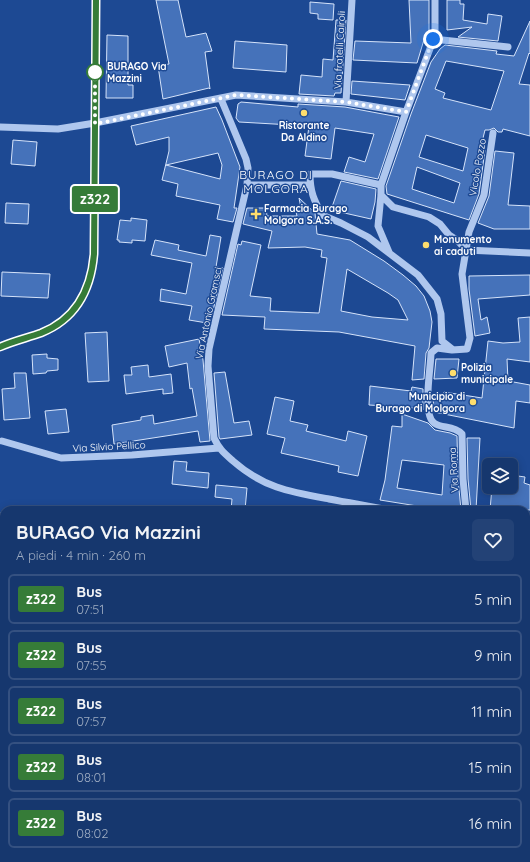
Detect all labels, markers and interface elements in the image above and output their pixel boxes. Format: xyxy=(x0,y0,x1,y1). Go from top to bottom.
street label: Via fratelli Cairoli xyxy=(331,11,348,89)
your location xyxy=(423,29,443,49)
place label: BURAGO Via Mazzini xyxy=(107,60,167,85)
marker: BURAGO Via Mazzini xyxy=(86,63,104,81)
marker: Ristorante Da Aldino xyxy=(299,108,309,118)
place label: Ristorante Da Aldino xyxy=(279,119,329,144)
street label: Vicolo Pozzo xyxy=(466,137,489,197)
district label: BURAGO DI MOLGORA xyxy=(239,167,313,196)
line badge: z322 xyxy=(67,186,123,212)
text: z322 xyxy=(80,190,110,208)
place label: Farmacia Burago Molgora S.A.S. xyxy=(264,202,348,227)
marker: Farmacia Burago Molgora S.A.S. xyxy=(251,209,261,219)
place label: Monumento ai caduti xyxy=(434,233,492,258)
marker: Monumento ai caduti xyxy=(421,240,431,250)
street label: Via Antonio Gramsci xyxy=(192,266,225,360)
place label: Polizia municipale xyxy=(461,361,513,386)
marker: Polizia municipale xyxy=(448,368,458,378)
place label: Municipio di Burago di Molgora xyxy=(375,390,465,415)
marker: Municipio di Burago di Molgora xyxy=(468,397,478,407)
street label: Via Silvio Pellico xyxy=(72,438,146,455)
street label: Via Roma xyxy=(446,447,461,493)
map controls xyxy=(482,458,518,494)
button: layers xyxy=(482,458,518,494)
button: heart xyxy=(472,519,514,561)
text: BURAGO Via Mazzini xyxy=(16,520,201,544)
text: A piedi · 4 min · 260 m xyxy=(16,547,146,563)
text: Bus xyxy=(76,582,102,601)
text: z322 xyxy=(26,590,56,608)
text: 5 min xyxy=(474,590,512,609)
text: 07:51 xyxy=(76,601,104,617)
text: Bus xyxy=(76,638,102,657)
text: z322 xyxy=(26,646,56,664)
text: 9 min xyxy=(474,646,512,665)
text: 07:55 xyxy=(76,657,107,673)
text: Bus xyxy=(76,694,102,713)
text: z322 xyxy=(26,702,56,720)
text: 11 min xyxy=(471,702,512,721)
text: 07:57 xyxy=(76,713,106,729)
text: Bus xyxy=(76,750,102,769)
text: z322 xyxy=(26,758,56,776)
text: 15 min xyxy=(469,758,512,777)
text: 08:01 xyxy=(76,769,106,785)
text: Bus xyxy=(76,806,102,825)
text: z322 xyxy=(26,814,56,832)
text: 16 min xyxy=(469,814,512,833)
text: 08:02 xyxy=(76,825,108,841)

